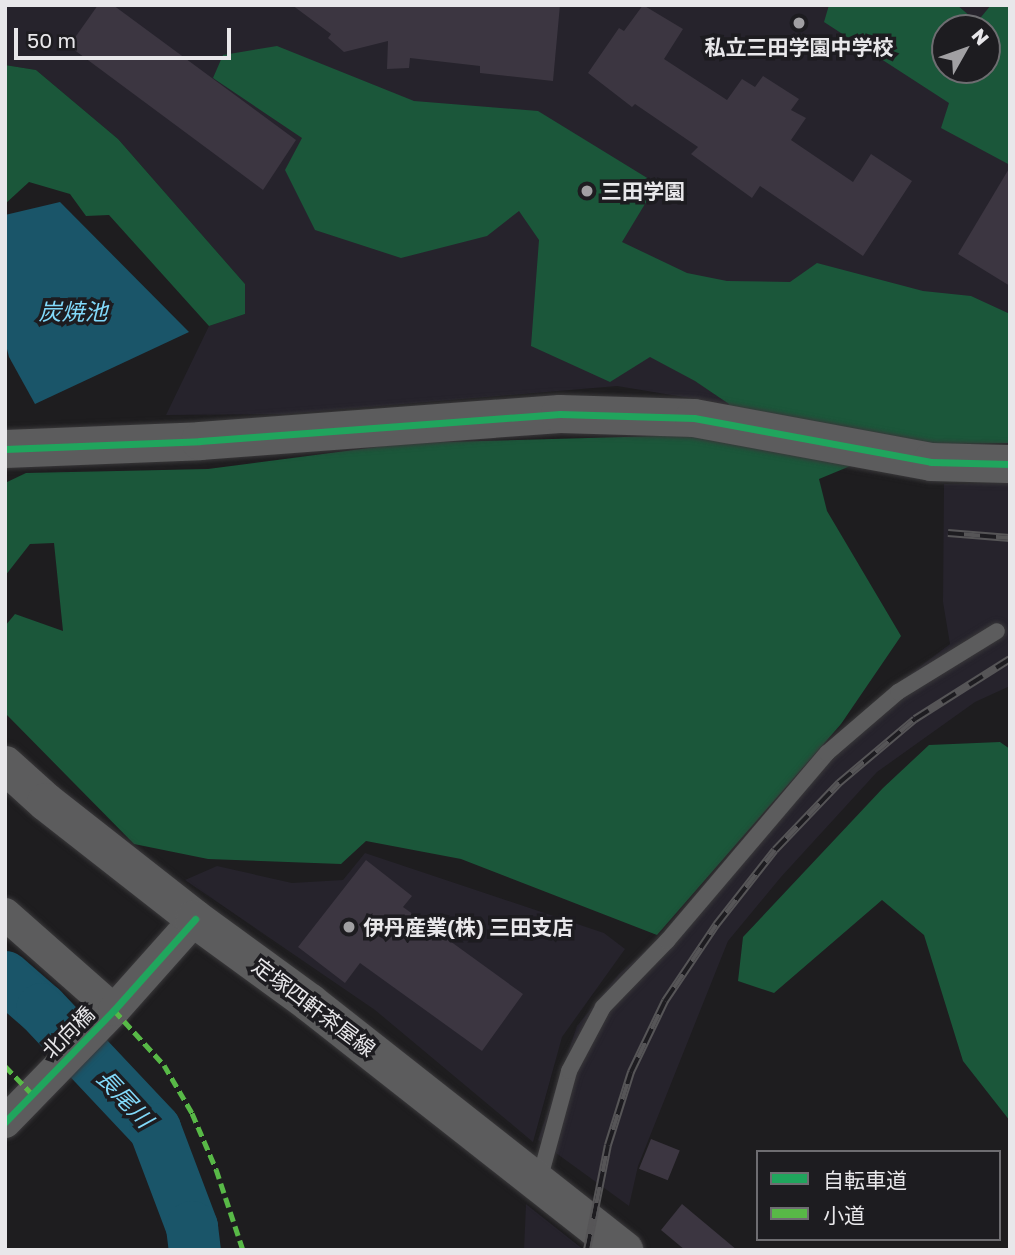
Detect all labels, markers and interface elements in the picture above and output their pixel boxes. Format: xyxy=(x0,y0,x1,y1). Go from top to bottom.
scale bar xyxy=(18,14,234,58)
north arrow xyxy=(931,14,1001,84)
marker: 私立三田学園中学校 xyxy=(791,15,807,31)
text: N xyxy=(967,24,994,49)
text: 50 m xyxy=(27,27,76,53)
place label: 私立三田学園中学校 xyxy=(705,34,893,60)
place label: 三田学園 xyxy=(601,178,685,204)
marker: 三田学園 xyxy=(579,183,595,199)
water label: 炭焼池 xyxy=(39,297,107,325)
place label: 伊丹産業(株) 三田支店 xyxy=(363,914,573,940)
marker: 伊丹産業(株) 三田支店 xyxy=(341,919,357,935)
street label: 定塚四軒茶屋線 xyxy=(248,953,380,1061)
street label: 北向橋 xyxy=(37,1001,99,1063)
water label: 長尾川 xyxy=(91,1063,159,1133)
legend xyxy=(756,1150,1001,1241)
text: 自転車道 xyxy=(823,1167,907,1193)
text: 小道 xyxy=(823,1202,865,1228)

